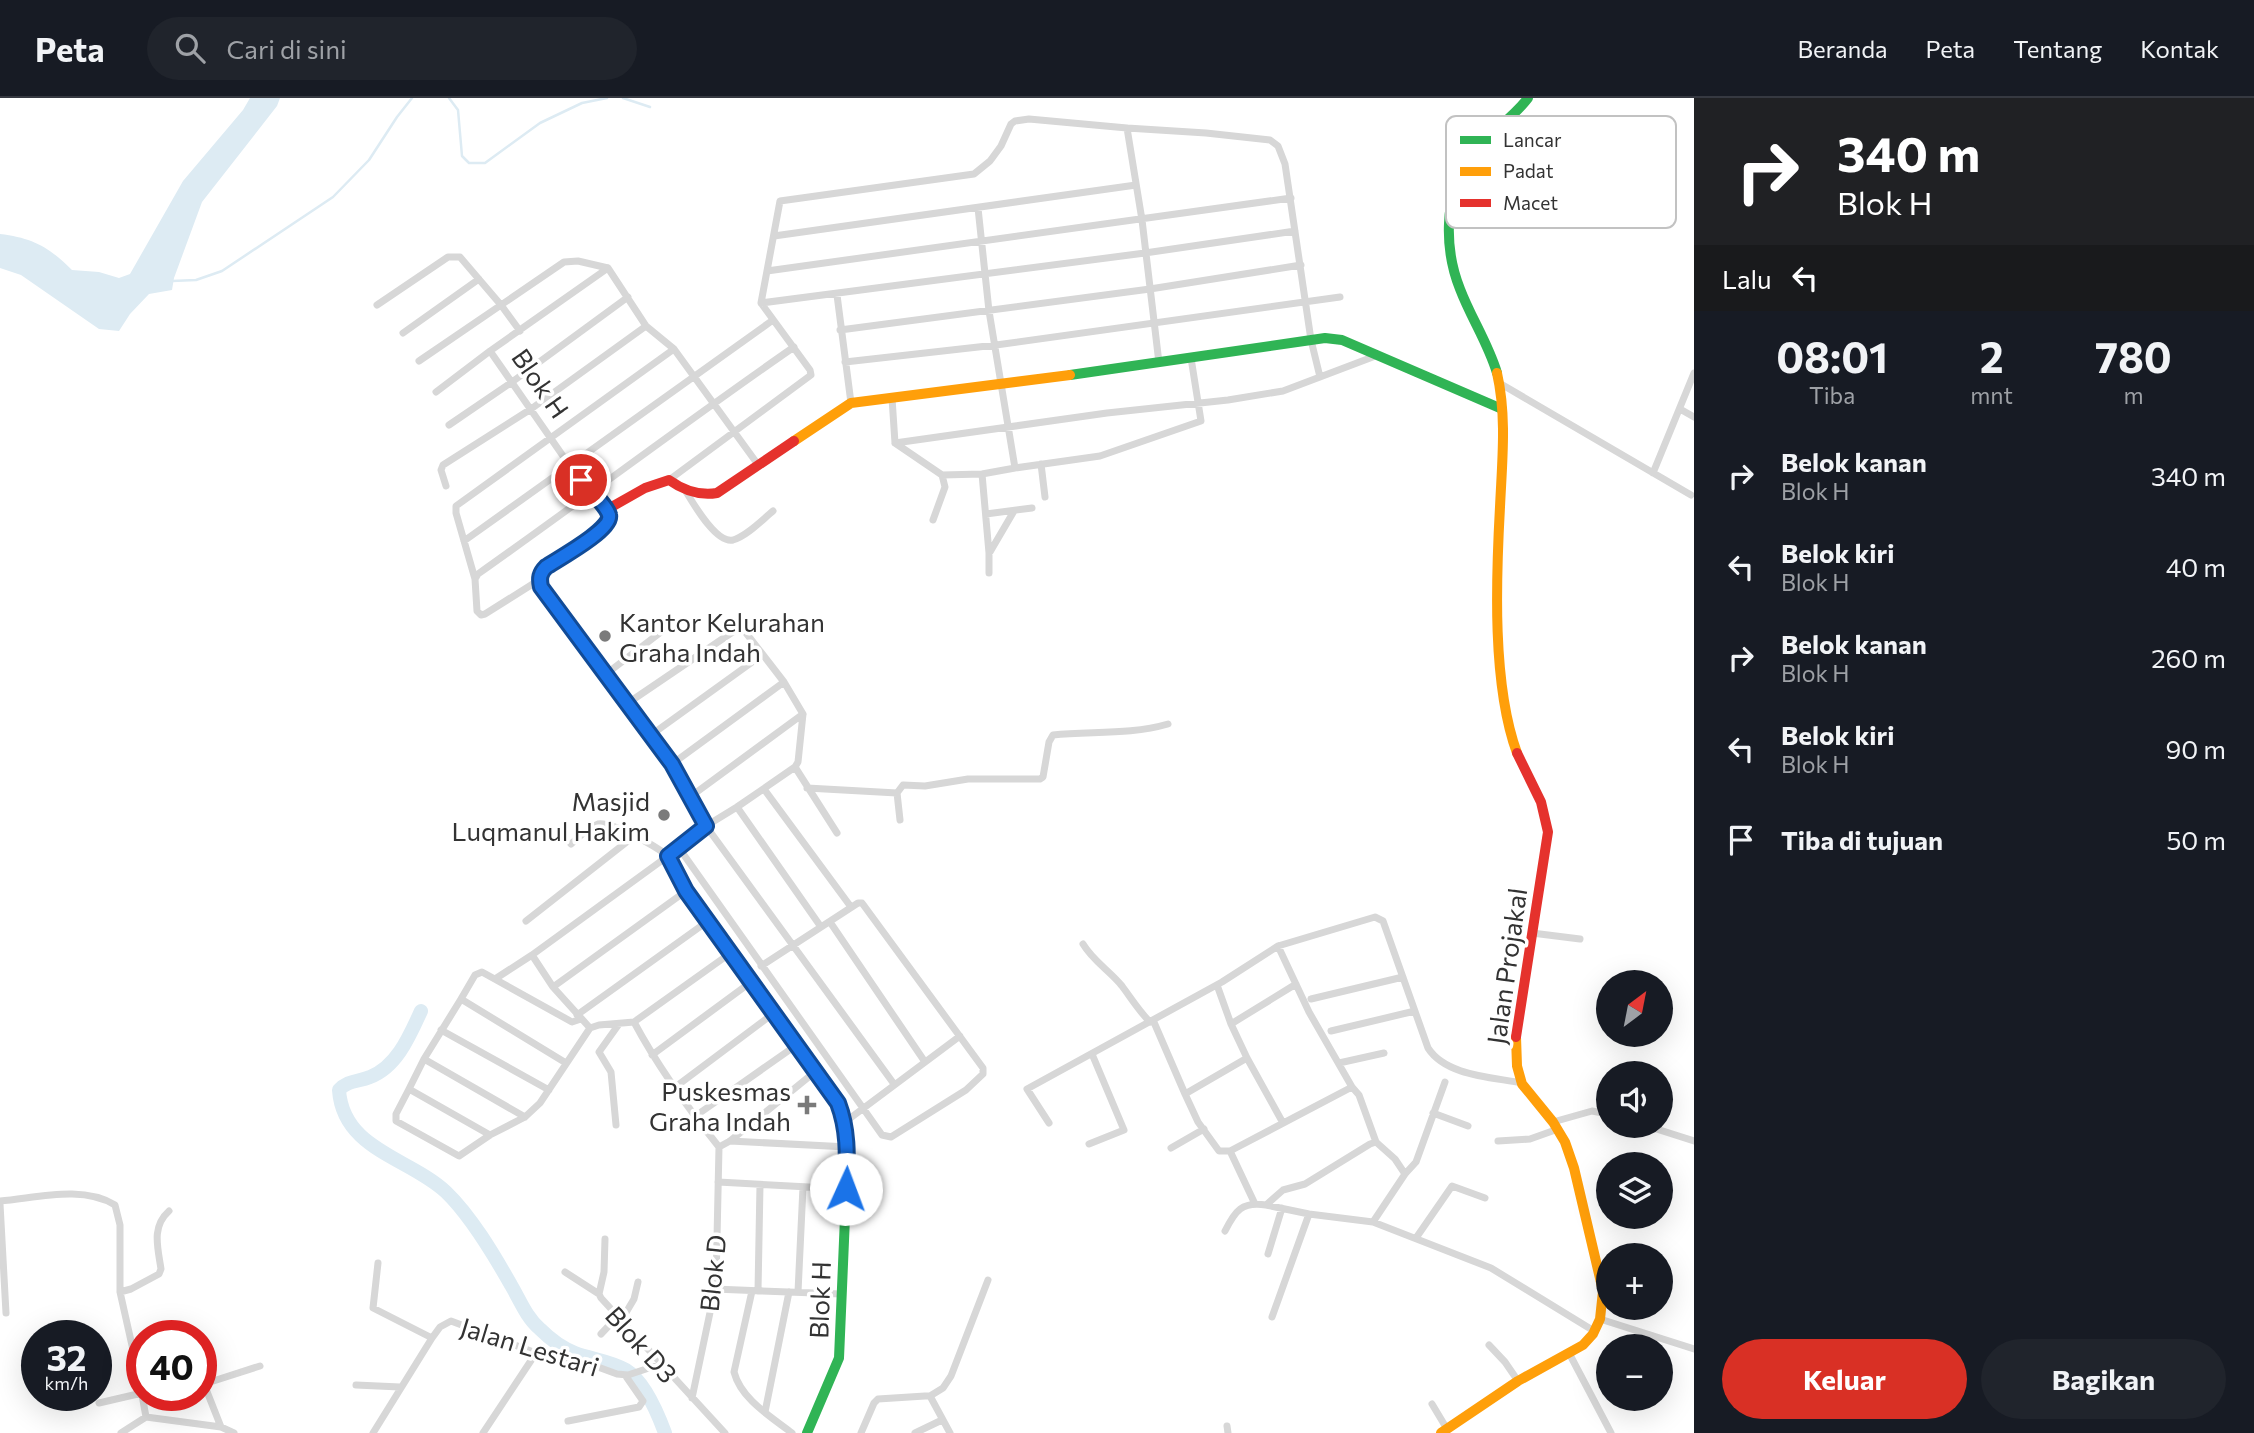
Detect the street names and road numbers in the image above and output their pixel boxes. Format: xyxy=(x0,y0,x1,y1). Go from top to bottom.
street label: Blok H xyxy=(506,342,576,424)
street label: Jalan Projakal xyxy=(1480,886,1532,1046)
street label: Blok D xyxy=(693,1233,731,1313)
street label: Blok H xyxy=(802,1261,836,1339)
street label: Blok D3 xyxy=(600,1299,684,1389)
street label: Jalan Lestari xyxy=(457,1310,603,1382)

